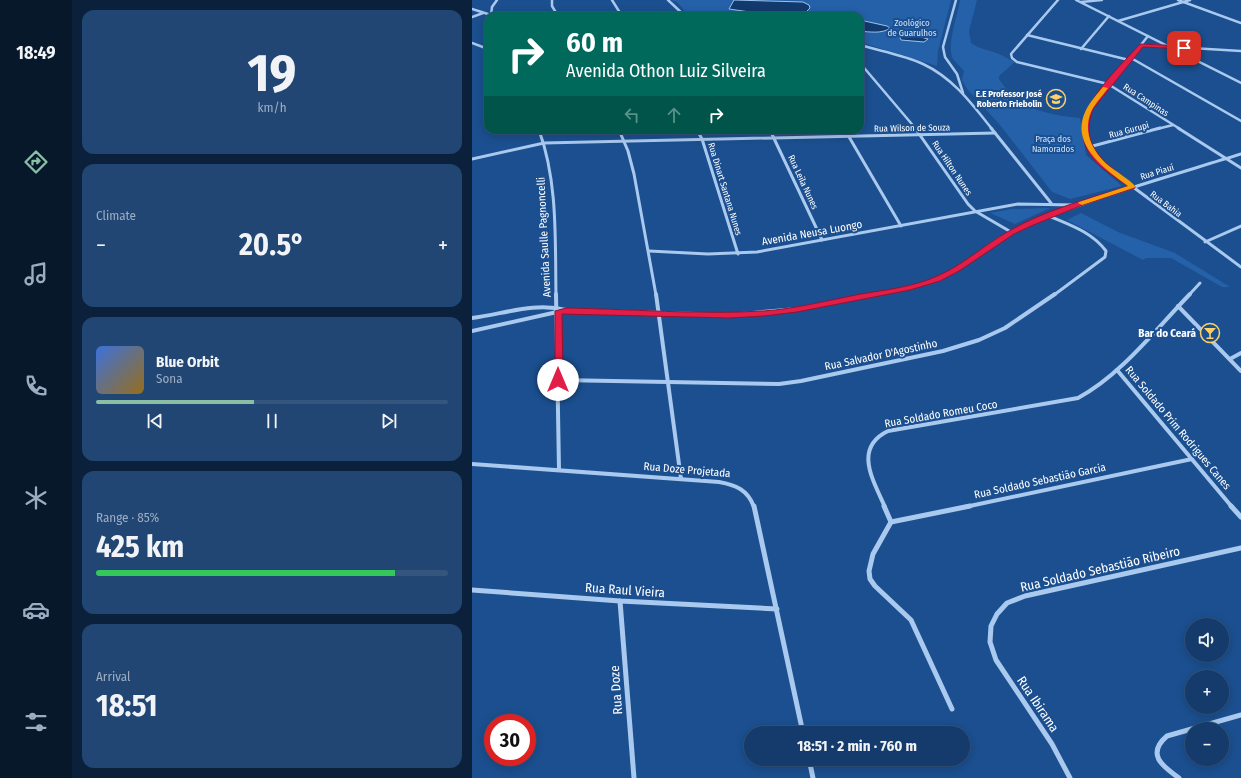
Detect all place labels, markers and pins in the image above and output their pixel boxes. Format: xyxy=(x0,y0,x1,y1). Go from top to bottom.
pin xyxy=(1167,31,1201,65)
school or university icon: E.E Professor José Roberto Friebolin xyxy=(1045,88,1067,110)
place label: E.E Professor José Roberto Friebolin xyxy=(976,89,1042,109)
bar icon: Bar do Ceará xyxy=(1199,322,1221,344)
place label: Bar do Ceará xyxy=(1138,327,1197,340)

